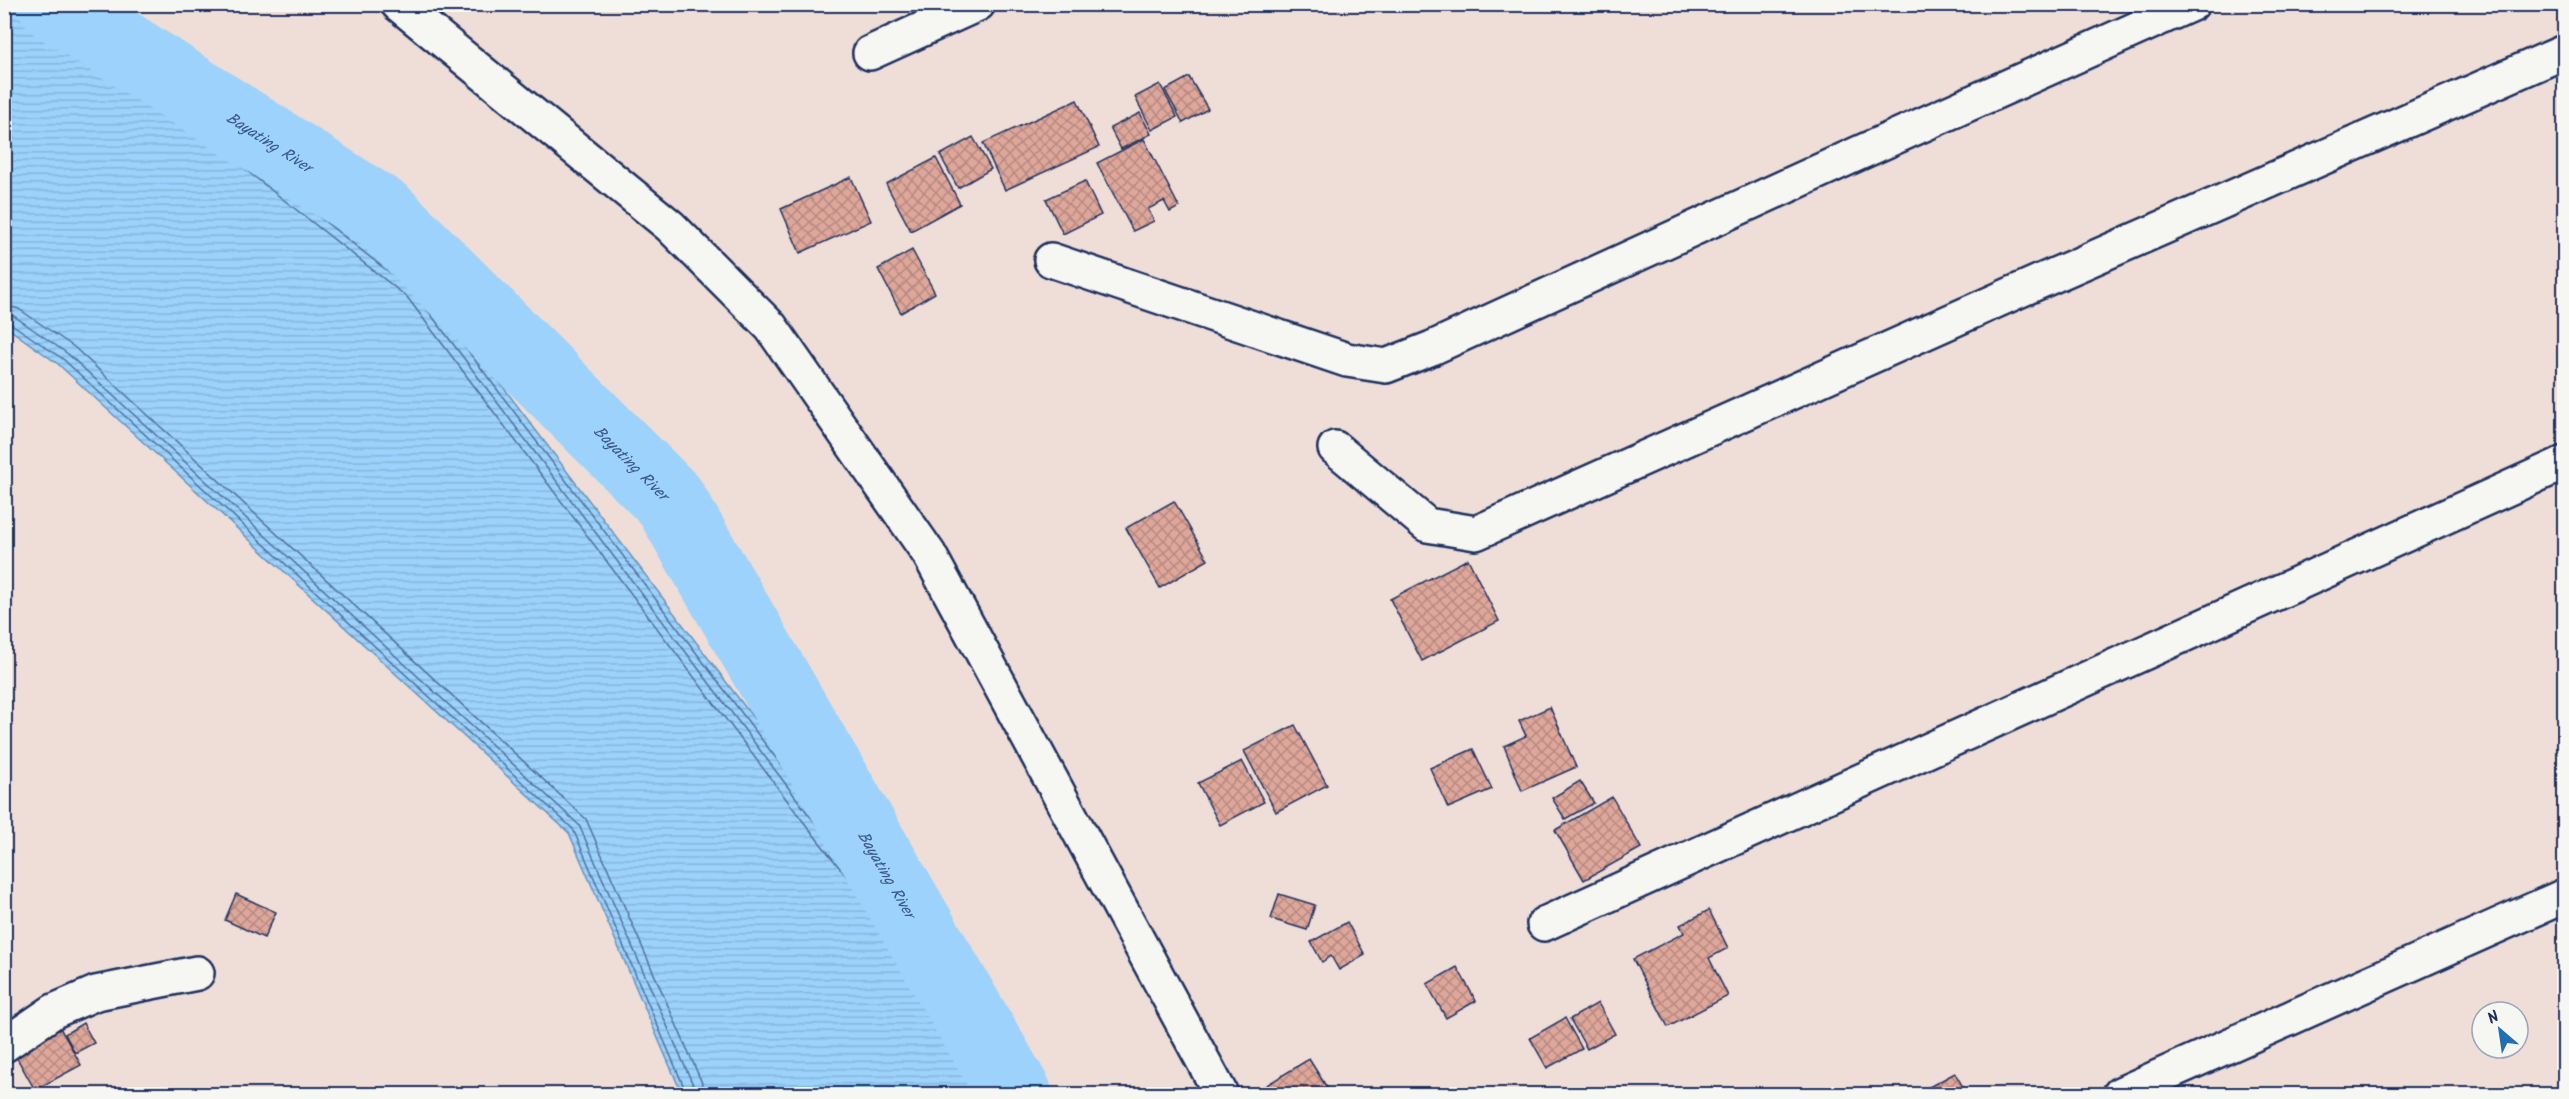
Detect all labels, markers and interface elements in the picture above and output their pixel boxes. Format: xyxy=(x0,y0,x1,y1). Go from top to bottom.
water label: Bayating River xyxy=(221,106,320,182)
water label: Bayating River xyxy=(587,420,677,510)
water label: Bayating River xyxy=(850,826,923,927)
north arrow xyxy=(2470,1000,2530,1060)
text: N xyxy=(2483,1005,2504,1032)

